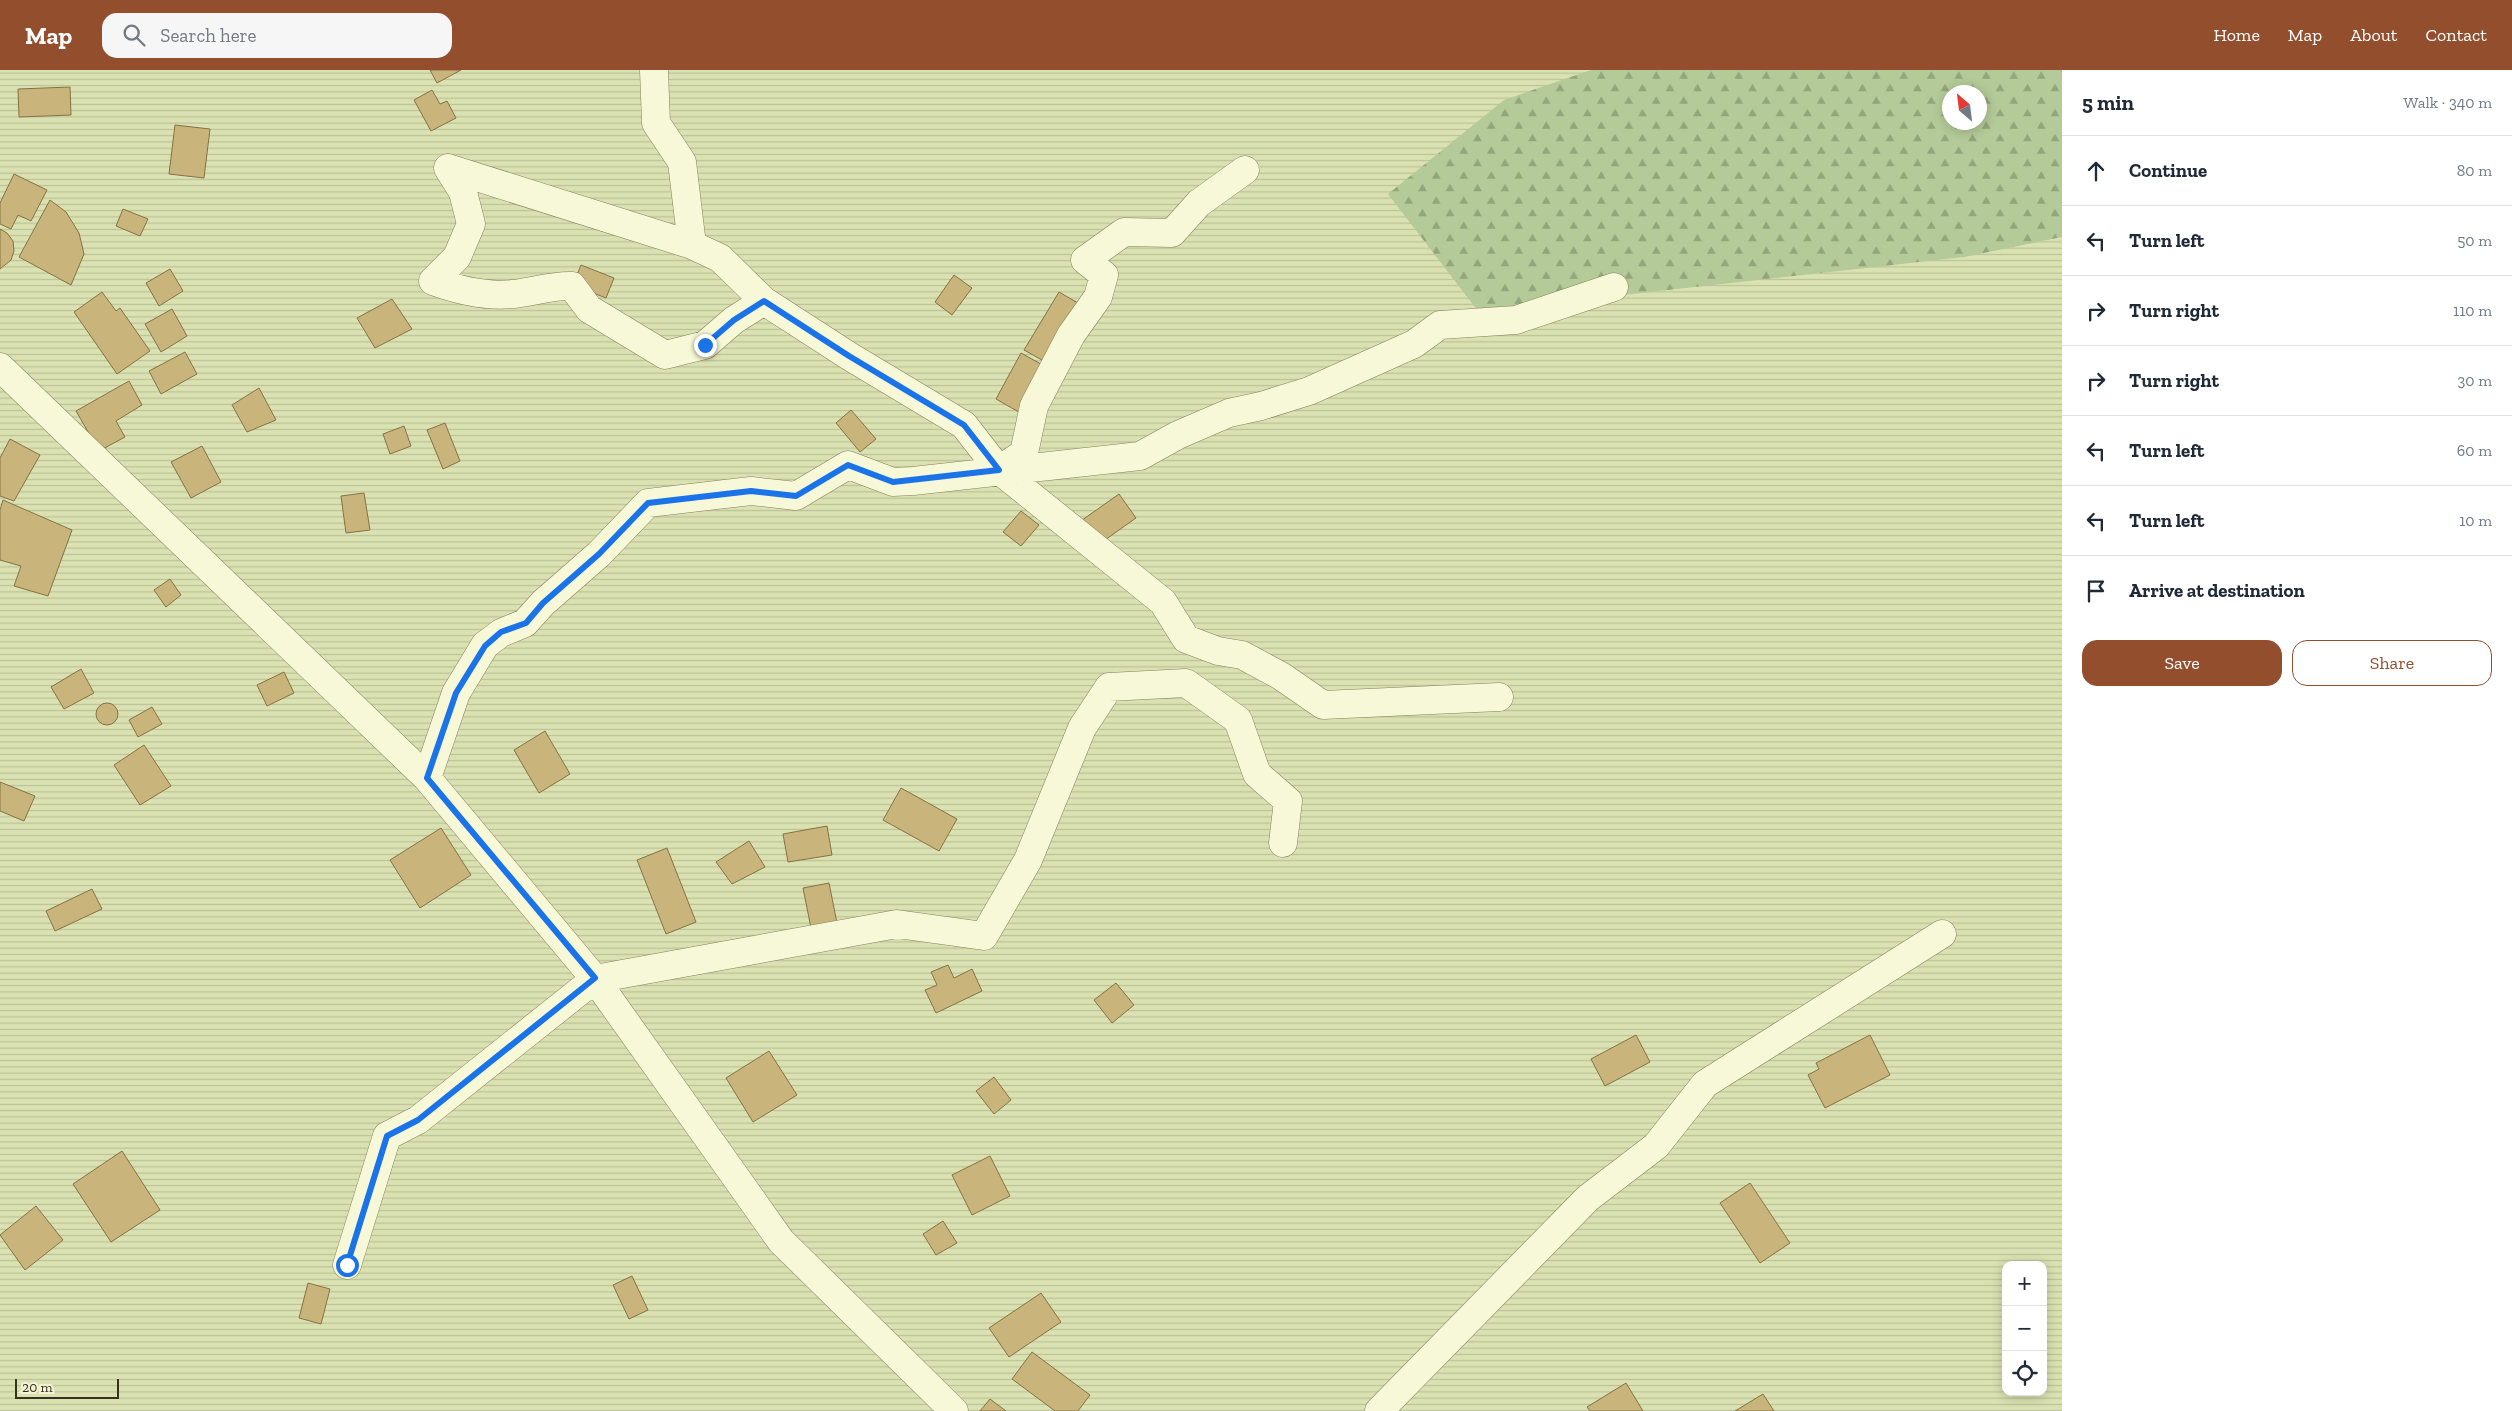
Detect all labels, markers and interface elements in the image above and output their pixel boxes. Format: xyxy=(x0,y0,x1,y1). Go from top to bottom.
search box xyxy=(102,13,452,58)
text: Map xyxy=(25,21,72,50)
icon: search xyxy=(120,21,148,49)
text: Search here xyxy=(160,24,257,47)
text: Home xyxy=(2213,24,2260,46)
text: Map xyxy=(2288,24,2322,46)
text: About xyxy=(2350,24,2397,46)
text: Contact xyxy=(2425,24,2487,46)
north arrow xyxy=(1942,85,1987,130)
text: 5 min xyxy=(2082,90,2134,115)
text: Walk · 340 m xyxy=(2404,93,2492,112)
icon: ahead xyxy=(2082,157,2110,185)
text: Continue xyxy=(2129,159,2207,182)
text: 80 m xyxy=(2457,161,2492,180)
icon: left xyxy=(2082,227,2110,255)
text: Turn left xyxy=(2129,229,2204,252)
text: 50 m xyxy=(2457,231,2492,250)
icon: right xyxy=(2082,297,2110,325)
text: Turn right xyxy=(2129,299,2219,322)
text: 110 m xyxy=(2453,301,2492,320)
route end xyxy=(694,334,717,357)
icon: right xyxy=(2082,367,2110,395)
text: Turn right xyxy=(2129,369,2219,392)
text: 30 m xyxy=(2458,371,2492,390)
icon: left xyxy=(2082,437,2110,465)
text: Turn left xyxy=(2129,439,2204,462)
text: 60 m xyxy=(2457,441,2492,460)
icon: left xyxy=(2082,507,2110,535)
text: Turn left xyxy=(2129,509,2204,532)
text: 10 m xyxy=(2459,511,2492,530)
icon: arrive xyxy=(2082,577,2110,605)
text: Arrive at destination xyxy=(2129,579,2305,602)
button: Save xyxy=(2082,640,2282,686)
button: Share xyxy=(2292,640,2492,686)
route start xyxy=(336,1254,359,1277)
map controls xyxy=(2002,1261,2047,1396)
button: + xyxy=(2002,1261,2047,1306)
button: − xyxy=(2002,1306,2047,1351)
button: locate xyxy=(2002,1351,2047,1396)
scale bar xyxy=(15,1376,119,1399)
text: 20 m xyxy=(22,1379,53,1396)

